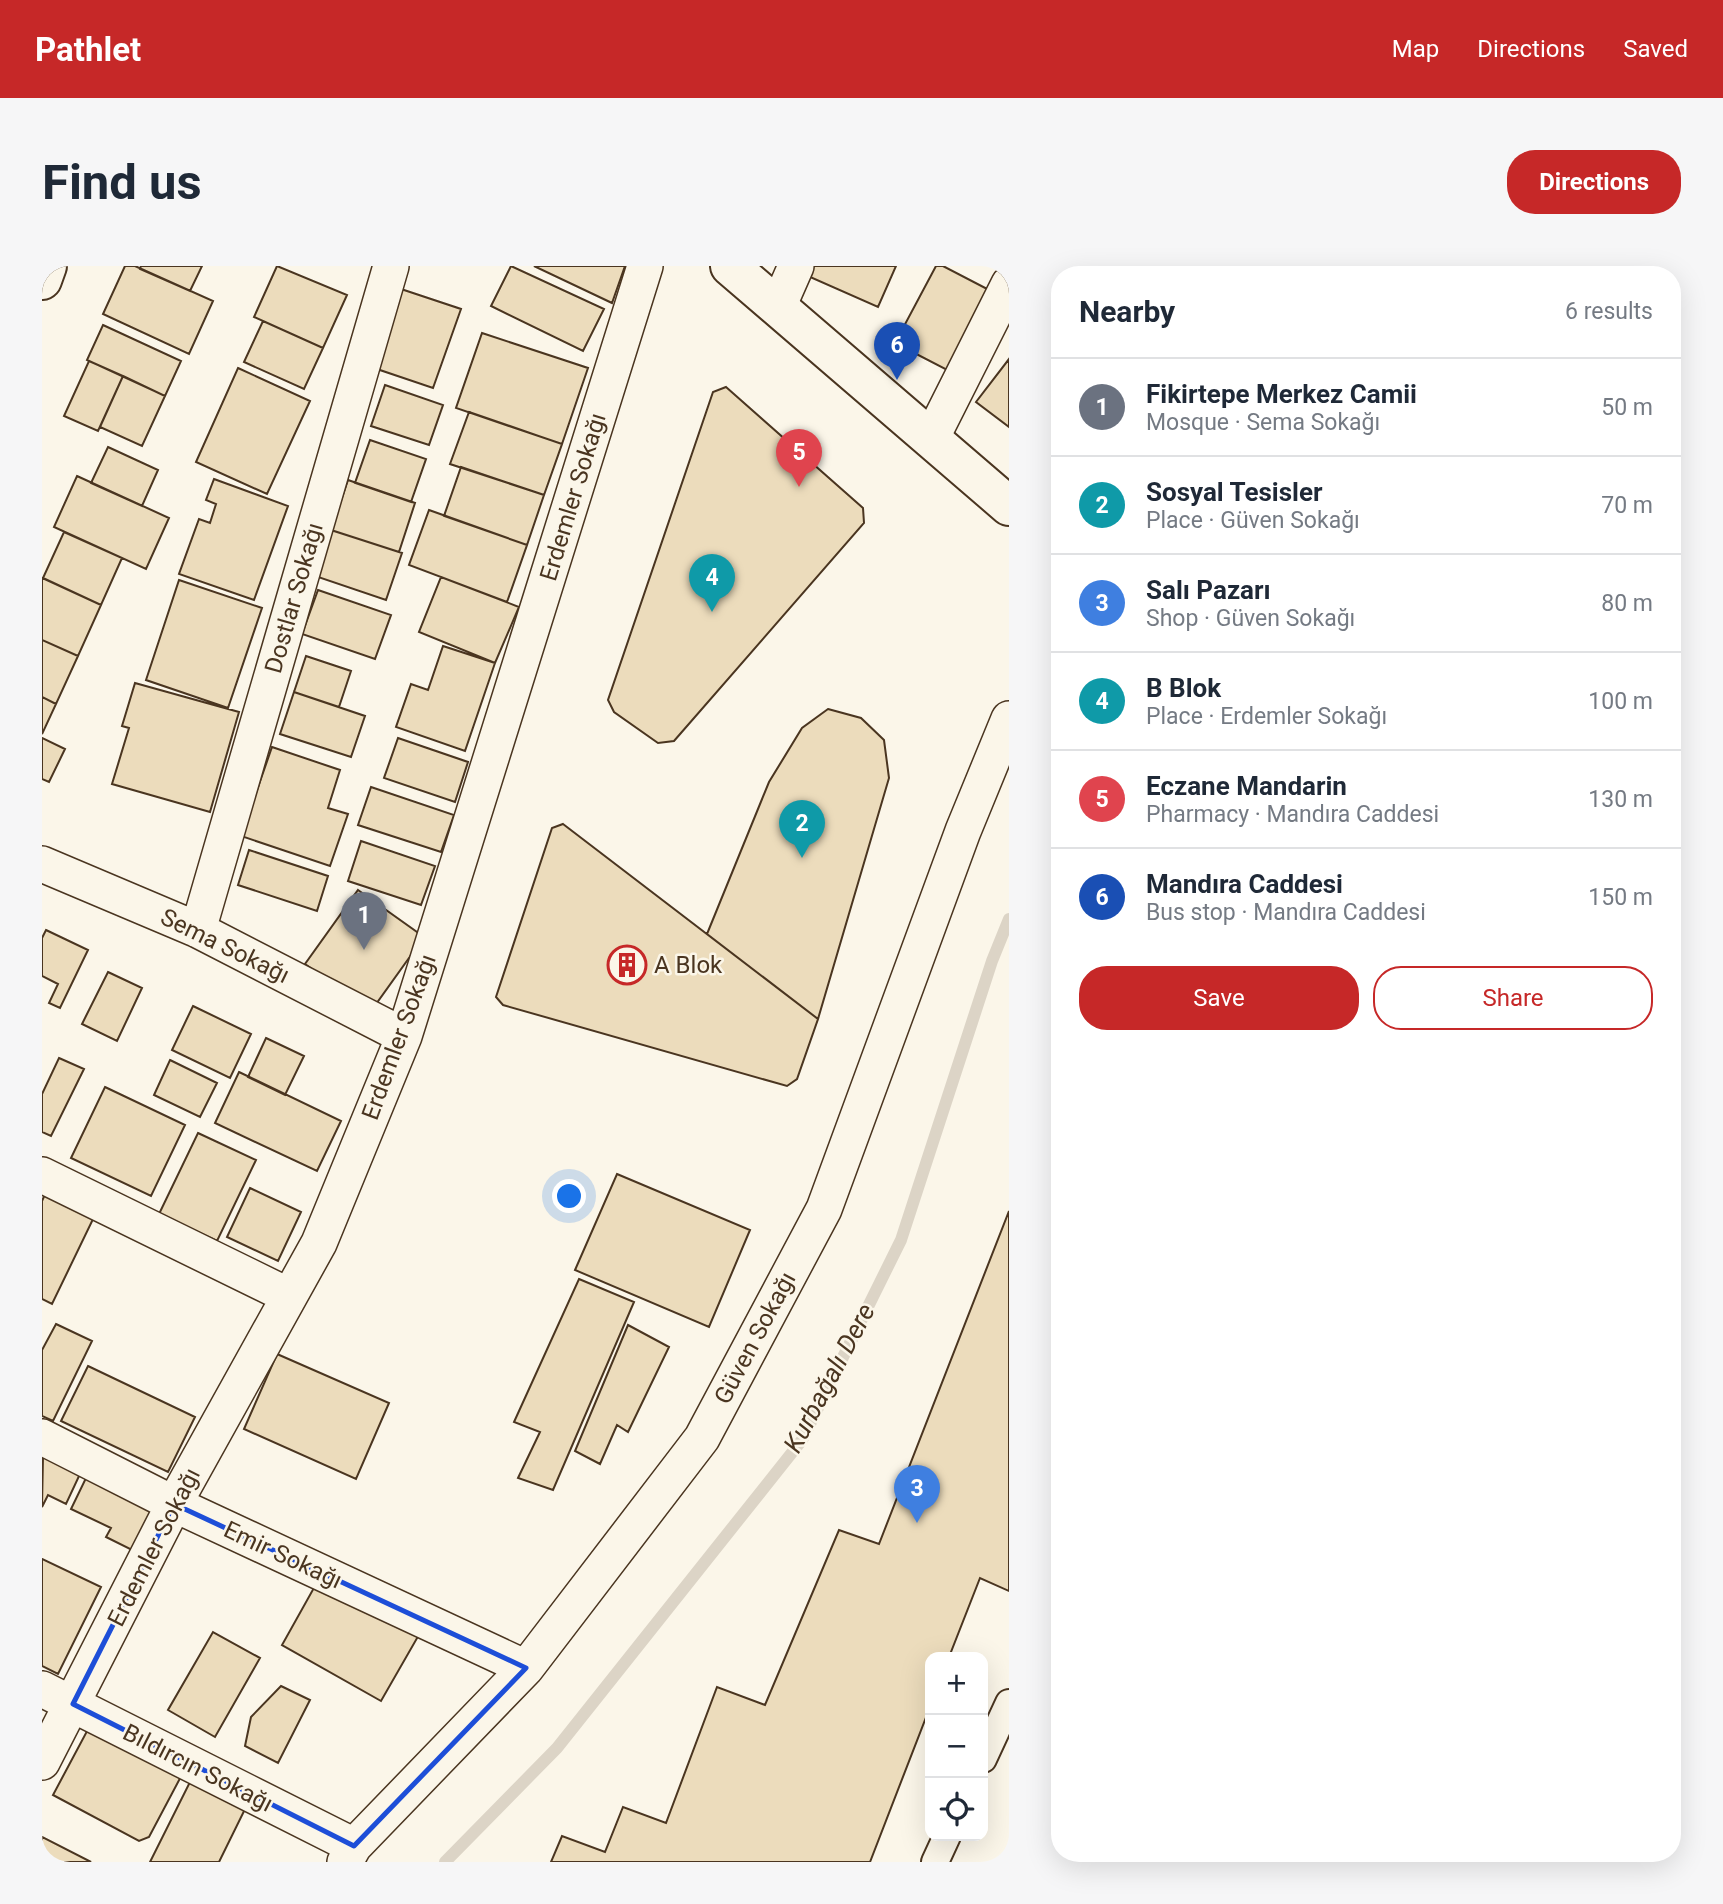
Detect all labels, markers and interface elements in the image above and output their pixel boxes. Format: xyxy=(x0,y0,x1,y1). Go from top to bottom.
text: Pathlet xyxy=(35,30,141,69)
text: Map xyxy=(1392,35,1439,63)
text: Directions xyxy=(1477,35,1585,63)
text: Saved xyxy=(1623,35,1688,63)
button: Directions xyxy=(1507,150,1681,214)
text: Find us xyxy=(42,154,202,211)
text: Nearby xyxy=(1079,294,1175,329)
text: 6 results xyxy=(1565,298,1653,325)
pin: 6 xyxy=(874,322,920,380)
text: Fikirtepe Merkez Camii xyxy=(1146,379,1417,409)
text: 1 xyxy=(1095,394,1109,421)
text: 50 m xyxy=(1601,394,1653,421)
text: Mosque · Sema Sokağı xyxy=(1146,409,1380,436)
street label: Erdemler Sokağı xyxy=(534,410,612,584)
pin: 5 xyxy=(776,429,822,487)
text: Sosyal Tesisler xyxy=(1146,477,1323,507)
text: 2 xyxy=(1095,492,1109,519)
text: 70 m xyxy=(1601,492,1653,519)
text: Place · Güven Sokağı xyxy=(1146,507,1360,534)
street label: Dostlar Sokağı xyxy=(259,520,329,676)
pin: 4 xyxy=(689,554,735,612)
text: Salı Pazarı xyxy=(1146,575,1271,605)
text: 3 xyxy=(1095,590,1109,617)
text: 80 m xyxy=(1601,590,1653,617)
text: Shop · Güven Sokağı xyxy=(1146,605,1355,632)
text: B Blok xyxy=(1146,673,1221,703)
text: 4 xyxy=(1095,688,1109,715)
text: 100 m xyxy=(1588,688,1653,715)
text: Place · Erdemler Sokağı xyxy=(1146,703,1387,730)
text: Eczane Mandarin xyxy=(1146,771,1347,801)
text: 5 xyxy=(1095,786,1109,813)
text: 130 m xyxy=(1588,786,1653,813)
pin: 2 xyxy=(779,800,825,858)
text: Pharmacy · Mandıra Caddesi xyxy=(1146,801,1439,828)
text: Mandıra Caddesi xyxy=(1146,869,1343,899)
text: 6 xyxy=(1095,884,1109,911)
text: 150 m xyxy=(1588,884,1653,911)
pin: 1 xyxy=(341,892,387,950)
text: Bus stop · Mandıra Caddesi xyxy=(1146,899,1426,926)
street label: Sema Sokağı xyxy=(156,903,294,989)
building icon: A Blok xyxy=(606,944,648,986)
street label: Erdemler Sokağı xyxy=(356,950,442,1124)
place label: A Blok xyxy=(654,951,723,979)
button: Save xyxy=(1079,966,1359,1030)
button: Share xyxy=(1373,966,1653,1030)
your location xyxy=(552,1179,586,1213)
street label: Güven Sokağı xyxy=(708,1267,802,1409)
water label: Kurbağalı Dere xyxy=(777,1299,881,1457)
street label: Erdemler Sokağı xyxy=(102,1463,206,1631)
pin: 3 xyxy=(894,1465,940,1523)
street label: Emir Sokağı xyxy=(219,1515,347,1595)
map controls xyxy=(925,1652,988,1841)
button: + xyxy=(925,1652,988,1715)
button: − xyxy=(925,1715,988,1778)
street label: Bıldırcın Sokağı xyxy=(118,1718,278,1818)
button: locate xyxy=(925,1778,988,1841)

